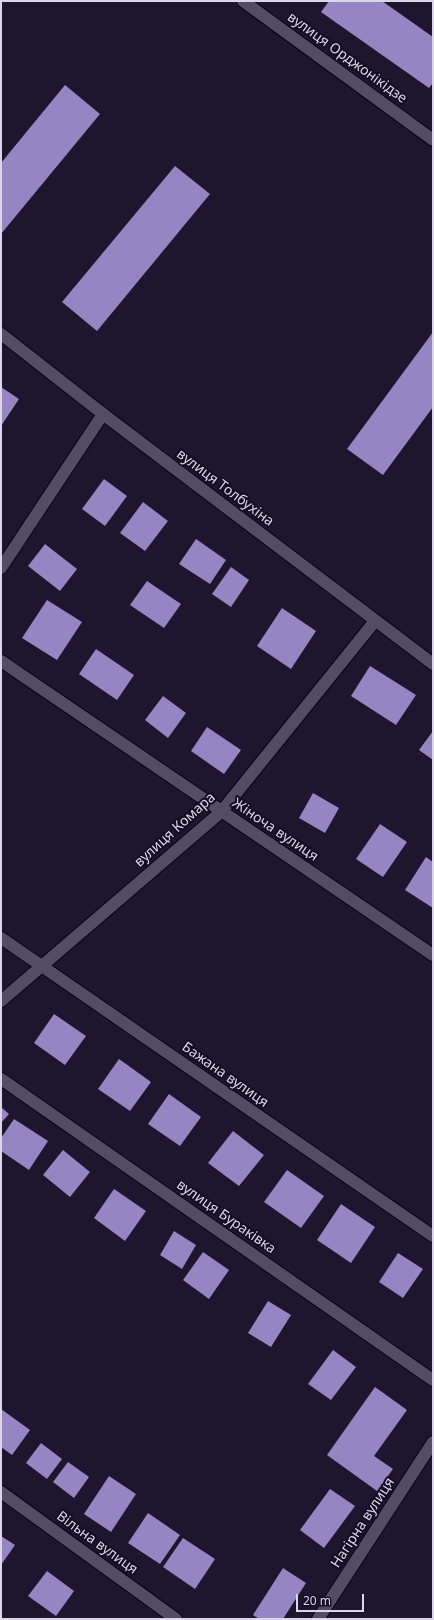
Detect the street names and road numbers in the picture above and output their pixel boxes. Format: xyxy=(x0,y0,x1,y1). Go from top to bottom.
street label: вулиця Орджонікідзе xyxy=(284,9,410,107)
street label: вулиця Толбухіна xyxy=(173,446,277,530)
street label: вулиця Комара xyxy=(131,789,219,871)
street label: Жіноча вулиця xyxy=(229,795,321,865)
street label: Бажана вулиця xyxy=(178,1039,272,1111)
street label: вулиця Бураківка xyxy=(173,1177,279,1257)
street label: Нагірна вулиця xyxy=(328,1475,398,1571)
street label: Вільна вулиця xyxy=(53,1508,141,1578)

